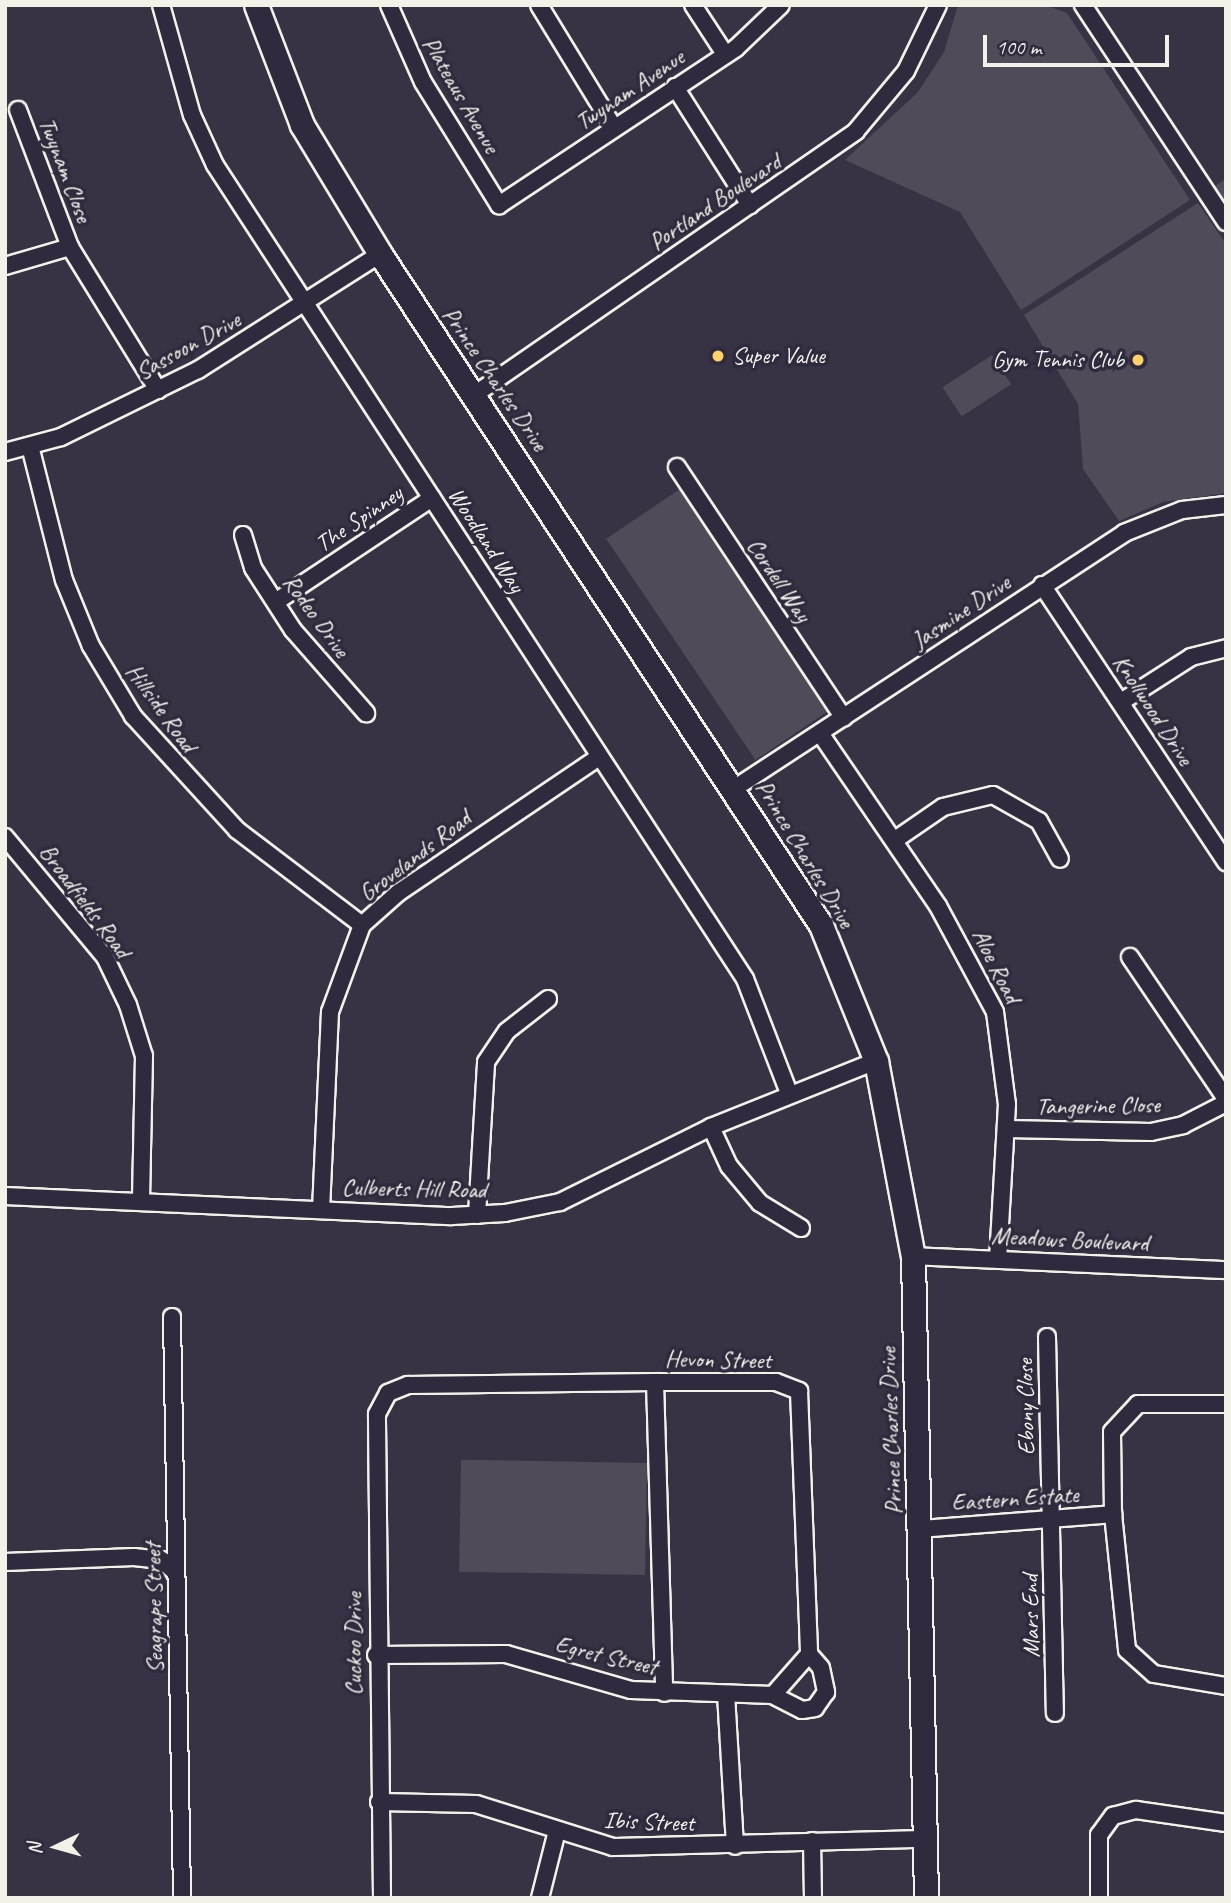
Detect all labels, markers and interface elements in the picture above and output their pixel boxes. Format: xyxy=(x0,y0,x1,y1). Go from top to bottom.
scale bar xyxy=(986,21,1172,65)
street label: Plateaus Avenue xyxy=(416,32,506,158)
text: 100 m xyxy=(996,34,1041,60)
street label: Twynam Avenue xyxy=(570,43,690,137)
street label: Twynam Close xyxy=(32,114,98,226)
street label: Portland Boulevard xyxy=(643,147,787,257)
street label: Prince Charles Drive xyxy=(436,301,554,457)
street label: Sassoon Drive xyxy=(131,306,245,386)
place label: Super Value xyxy=(732,342,825,370)
place label: Gym Tennis Club xyxy=(992,346,1124,374)
marker: Super Value xyxy=(710,348,726,364)
marker: Gym Tennis Club xyxy=(1130,352,1146,368)
street label: The Spinney xyxy=(310,479,408,559)
street label: Woodland Way xyxy=(441,482,531,598)
street label: Cordell Way xyxy=(740,533,818,627)
street label: Rodeo Drive xyxy=(276,569,356,663)
street label: Jasmine Drive xyxy=(906,569,1016,655)
street label: Knollwood Drive xyxy=(1107,649,1199,771)
street label: Hillside Road xyxy=(119,658,203,758)
street label: Prince Charles Drive xyxy=(749,774,861,934)
street label: Grovelands Road xyxy=(353,805,477,907)
street label: Broadfields Road xyxy=(33,838,137,964)
street label: Aloe Road xyxy=(966,924,1026,1008)
street label: Tangerine Close xyxy=(1036,1091,1160,1121)
street label: Culberts Hill Road xyxy=(341,1173,487,1205)
street label: Meadows Boulevard xyxy=(991,1222,1149,1258)
street label: Hevon Street xyxy=(664,1345,772,1375)
street label: Prince Charles Drive xyxy=(874,1346,908,1516)
street label: Ebony Close xyxy=(1011,1359,1041,1455)
street label: Eastern Estate xyxy=(950,1480,1080,1518)
street label: Seagrape Street xyxy=(138,1542,170,1674)
street label: Mars End xyxy=(1016,1574,1046,1658)
street label: Cuckoo Drive xyxy=(340,1592,368,1696)
street label: Egret Street xyxy=(552,1630,660,1682)
street label: Ibis Street xyxy=(603,1806,695,1838)
north arrow xyxy=(21,1812,91,1882)
text: N xyxy=(23,1842,48,1856)

